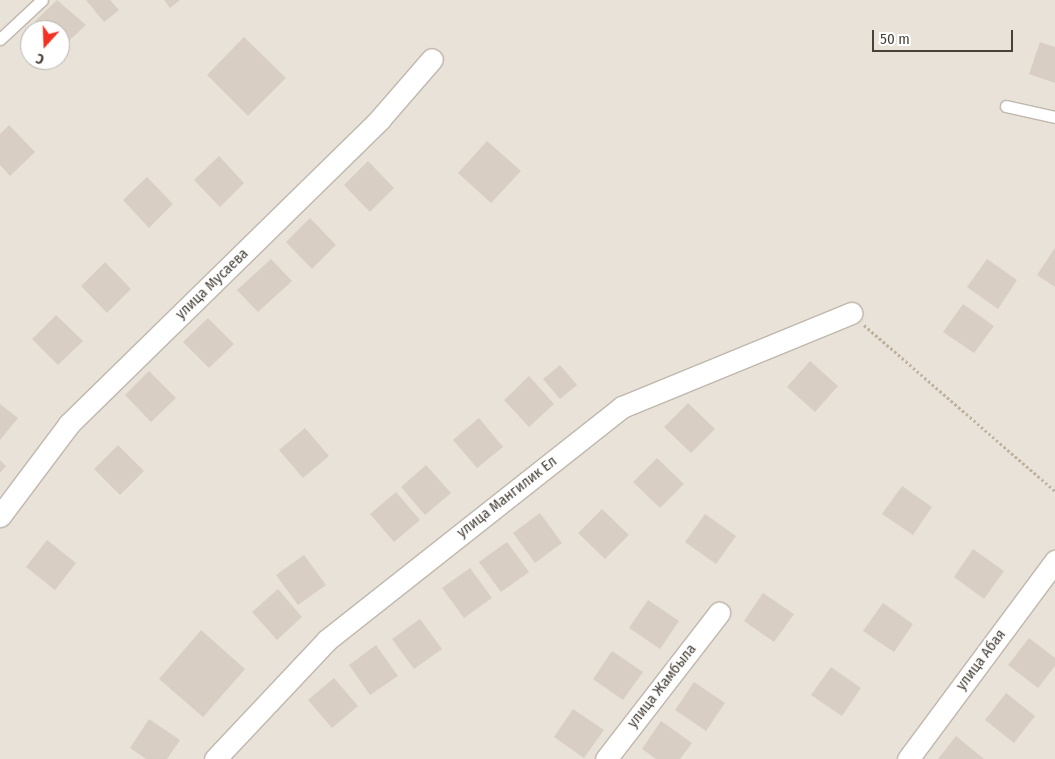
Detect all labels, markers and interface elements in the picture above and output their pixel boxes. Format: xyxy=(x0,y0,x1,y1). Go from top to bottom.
north arrow xyxy=(20,20,70,70)
scale bar xyxy=(875,20,1016,52)
text: 50 m xyxy=(880,30,910,48)
text: С xyxy=(34,49,46,68)
street label: улица Мусаева xyxy=(172,245,252,323)
street label: улица Мангилик Ел xyxy=(453,452,561,542)
street label: улица Абая xyxy=(952,626,1010,694)
street label: улица Жамбыла xyxy=(624,641,700,731)

